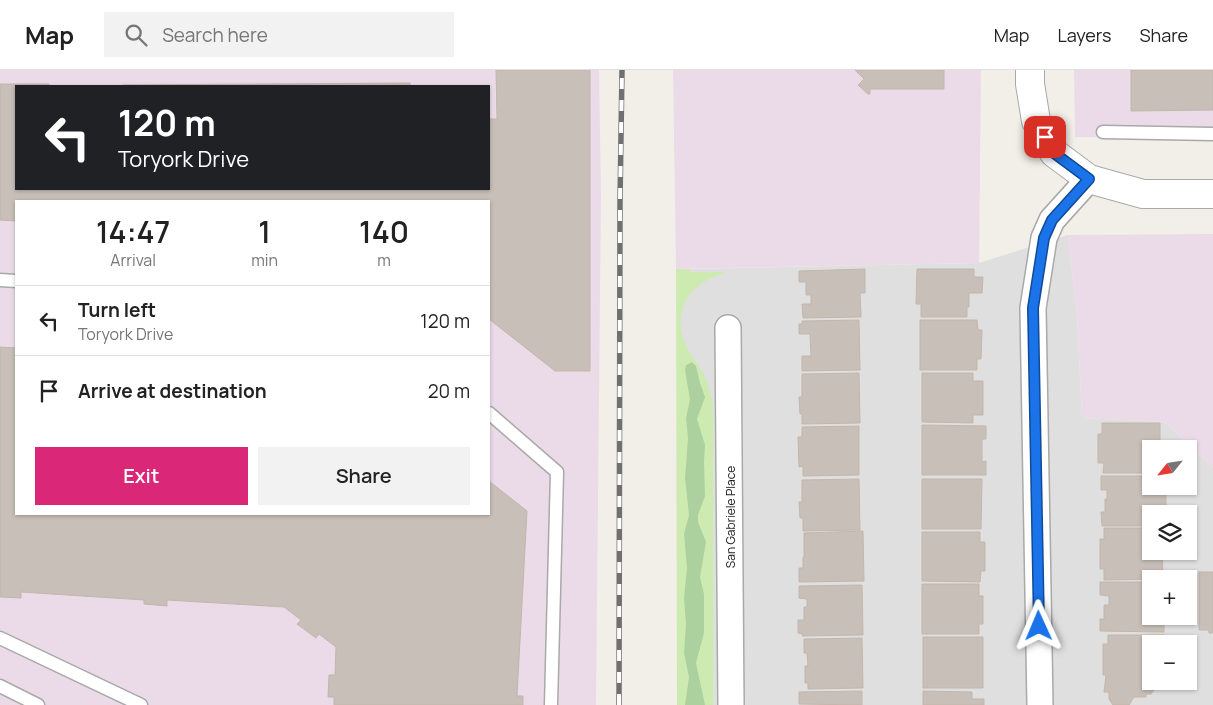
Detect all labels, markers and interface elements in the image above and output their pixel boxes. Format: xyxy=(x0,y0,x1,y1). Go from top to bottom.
search box xyxy=(104,12,454,57)
text: Map xyxy=(25,18,74,51)
icon: search xyxy=(122,21,150,49)
text: Search here xyxy=(162,22,268,48)
text: Map xyxy=(994,23,1029,47)
text: Layers xyxy=(1057,23,1111,47)
text: Share xyxy=(1139,23,1188,47)
text: 120 m xyxy=(118,99,216,147)
icon: left xyxy=(35,105,100,170)
pin xyxy=(1024,116,1066,158)
icon: arrive xyxy=(1031,123,1059,151)
text: Toryork Drive xyxy=(118,144,249,174)
text: 14:47 xyxy=(96,211,170,252)
text: 1 xyxy=(258,211,271,252)
text: 140 xyxy=(359,211,409,252)
text: Arrival xyxy=(110,249,156,271)
text: min xyxy=(251,249,278,271)
text: m xyxy=(377,249,391,271)
text: Turn left xyxy=(78,297,156,323)
icon: left xyxy=(35,307,63,335)
text: 120 m xyxy=(420,308,470,334)
text: Toryork Drive xyxy=(78,323,173,345)
icon: arrive xyxy=(35,377,63,405)
text: Arrive at destination xyxy=(78,378,267,404)
text: 20 m xyxy=(428,378,470,404)
north arrow xyxy=(1142,440,1198,495)
map controls xyxy=(1142,440,1197,690)
button: Exit xyxy=(35,447,248,505)
button: Share xyxy=(258,447,470,505)
street label: San Gabriele Place xyxy=(722,466,739,568)
button: layers xyxy=(1142,505,1197,560)
button: + xyxy=(1142,570,1197,625)
position arrow xyxy=(1012,599,1064,651)
button: − xyxy=(1142,635,1197,690)

